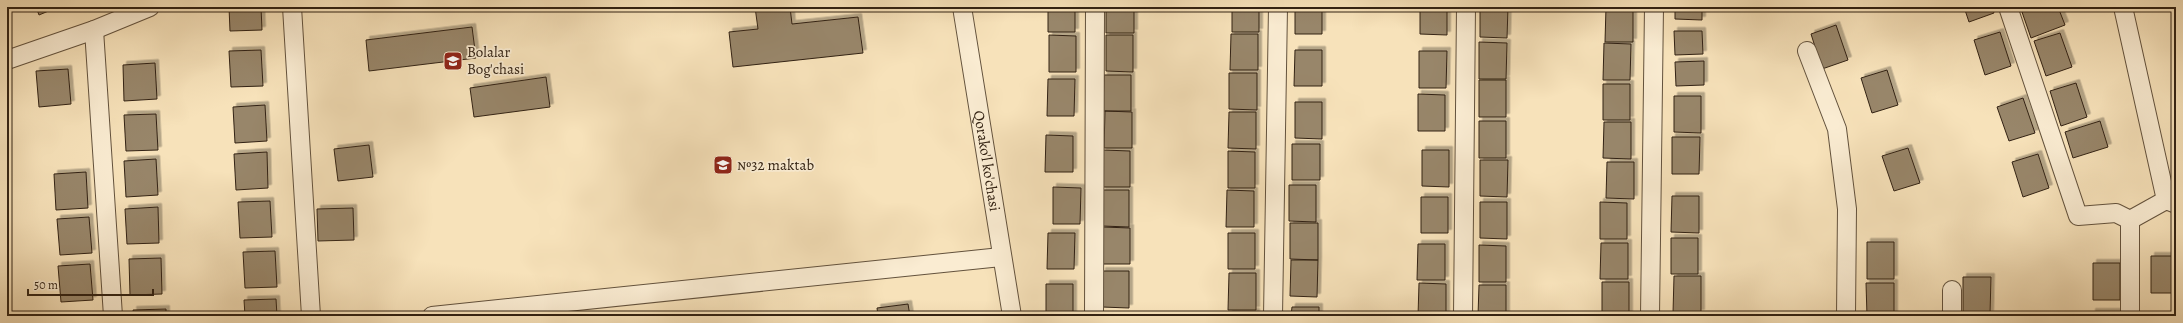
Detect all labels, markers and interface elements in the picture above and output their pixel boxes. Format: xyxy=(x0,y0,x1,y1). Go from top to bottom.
place label: Bolalar Bog'chasi xyxy=(467,42,524,79)
school or university icon: Bolalar Bog'chasi xyxy=(442,50,464,72)
street label: Qorako'l ko'chasi xyxy=(969,109,1005,213)
school or university icon: №32 maktab xyxy=(712,154,734,176)
place label: №32 maktab xyxy=(737,155,814,175)
scale bar xyxy=(28,271,153,297)
text: 50 m xyxy=(34,277,58,293)

